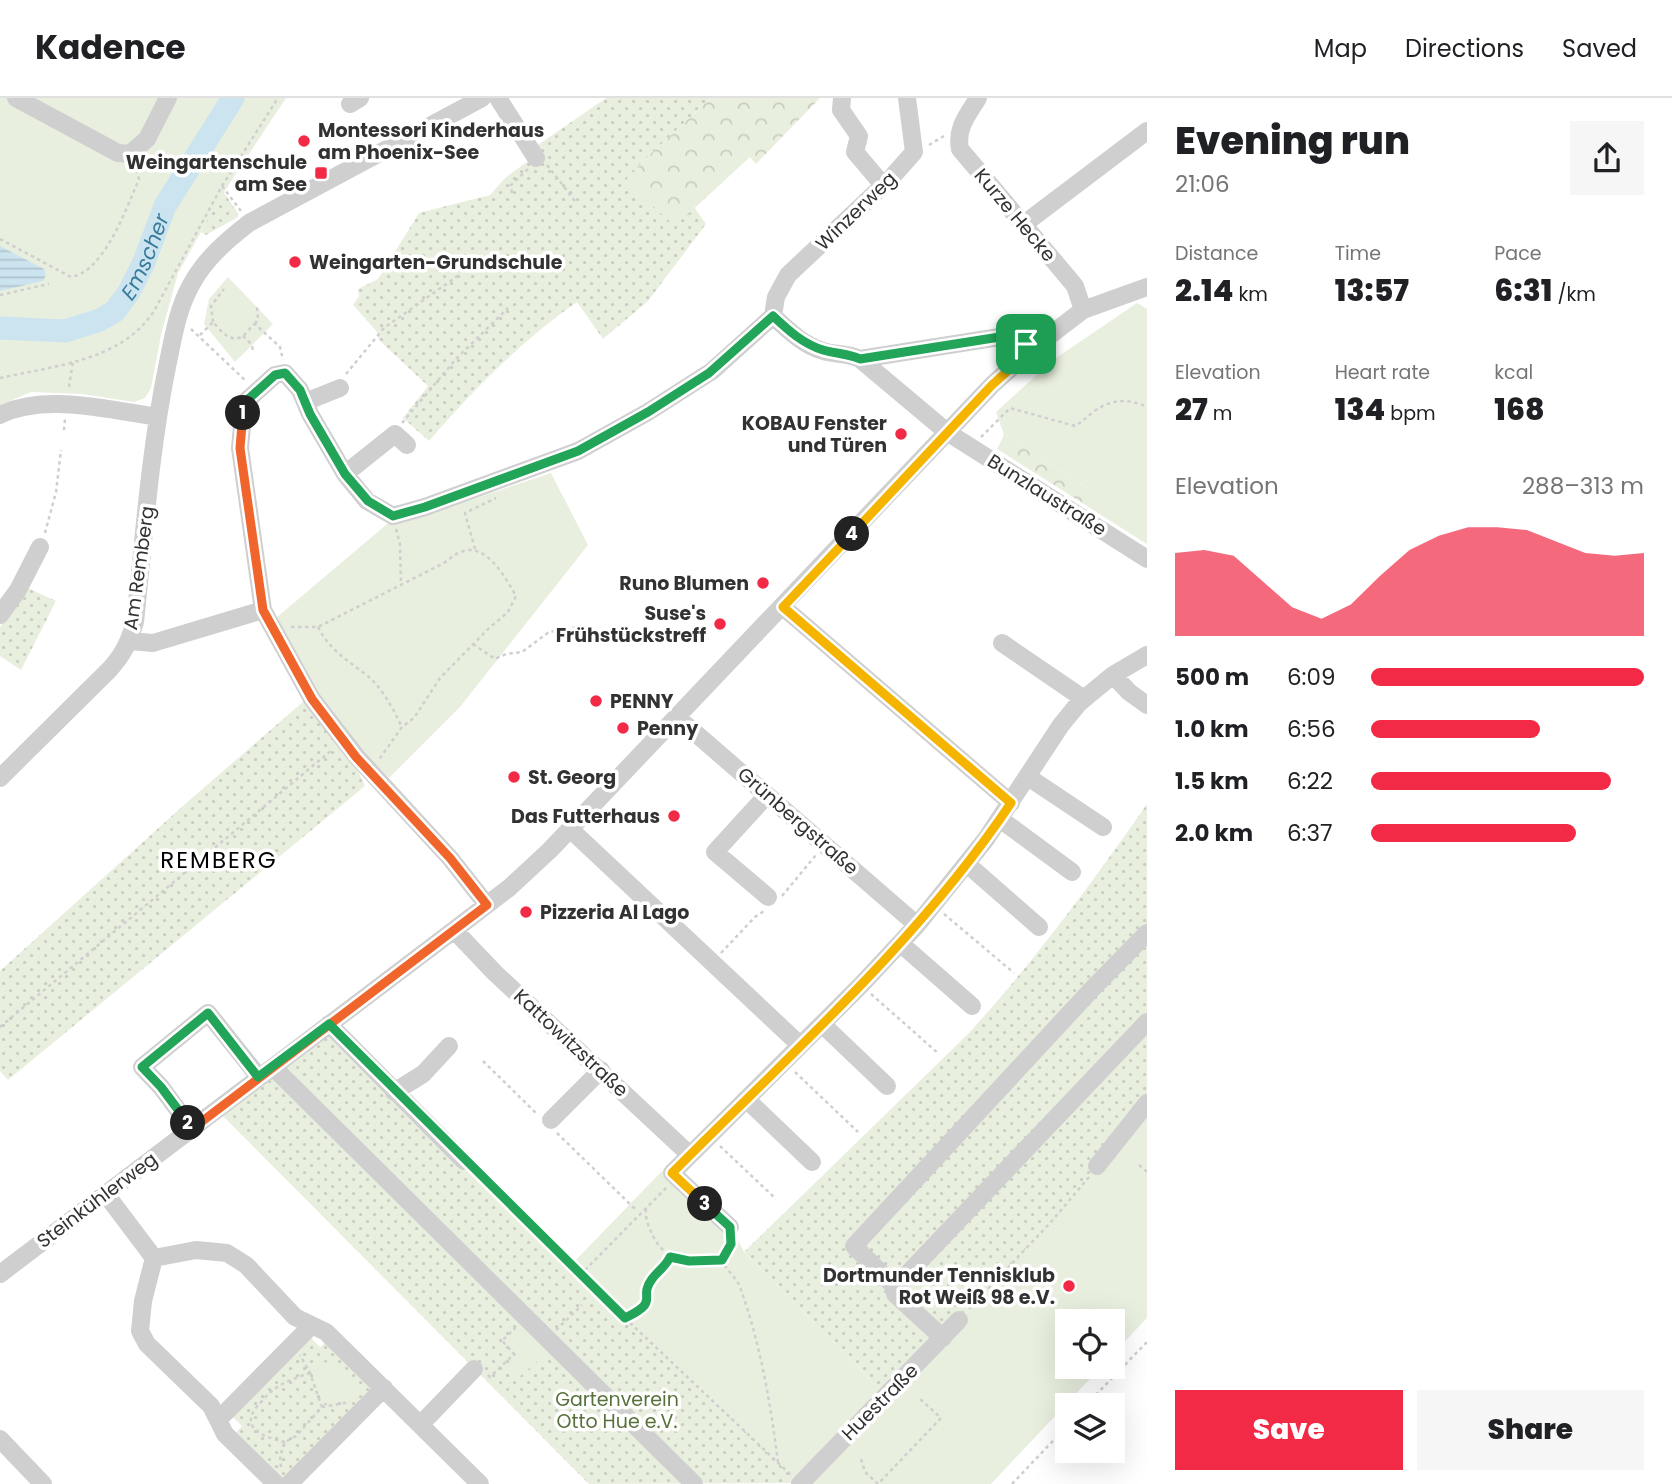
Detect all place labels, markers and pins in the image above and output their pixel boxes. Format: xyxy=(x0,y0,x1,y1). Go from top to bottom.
place label: Montessori Kinderhaus am Phoenix-See xyxy=(318,117,544,166)
marker: Montessori Kinderhaus am Phoenix-See xyxy=(296,133,312,149)
place label: Weingartenschule am See xyxy=(126,149,307,198)
marker: Weingartenschule am See xyxy=(313,165,329,181)
place label: Weingarten-Grundschule xyxy=(309,249,563,276)
marker: Weingarten-Grundschule xyxy=(287,254,303,270)
pin xyxy=(996,314,1056,374)
pin: 1 xyxy=(226,396,260,430)
place label: KOBAU Fenster und Türen xyxy=(742,410,887,459)
marker: KOBAU Fenster und Türen xyxy=(893,426,909,442)
pin: 4 xyxy=(834,516,870,551)
place label: Runo Blumen xyxy=(619,570,749,597)
marker: Runo Blumen xyxy=(755,575,771,591)
place label: Suse's Frühstückstreff xyxy=(556,600,706,649)
marker: Suse's Frühstückstreff xyxy=(712,616,728,632)
place label: PENNY xyxy=(610,688,674,715)
marker: PENNY xyxy=(588,693,604,709)
place label: Penny xyxy=(637,715,699,742)
marker: Penny xyxy=(615,720,631,736)
place label: St. Georg xyxy=(528,764,616,791)
marker: St. Georg xyxy=(506,769,522,785)
place label: Das Futterhaus xyxy=(511,803,660,830)
marker: Das Futterhaus xyxy=(666,808,682,824)
place label: Pizzeria Al Lago xyxy=(540,899,689,926)
marker: Pizzeria Al Lago xyxy=(518,904,534,920)
pin: 2 xyxy=(170,1105,206,1140)
pin: 3 xyxy=(688,1186,722,1222)
place label: Dortmunder Tennisklub Rot Weiß 98 e.V. xyxy=(823,1262,1055,1311)
marker: Dortmunder Tennisklub Rot Weiß 98 e.V. xyxy=(1061,1278,1077,1294)

